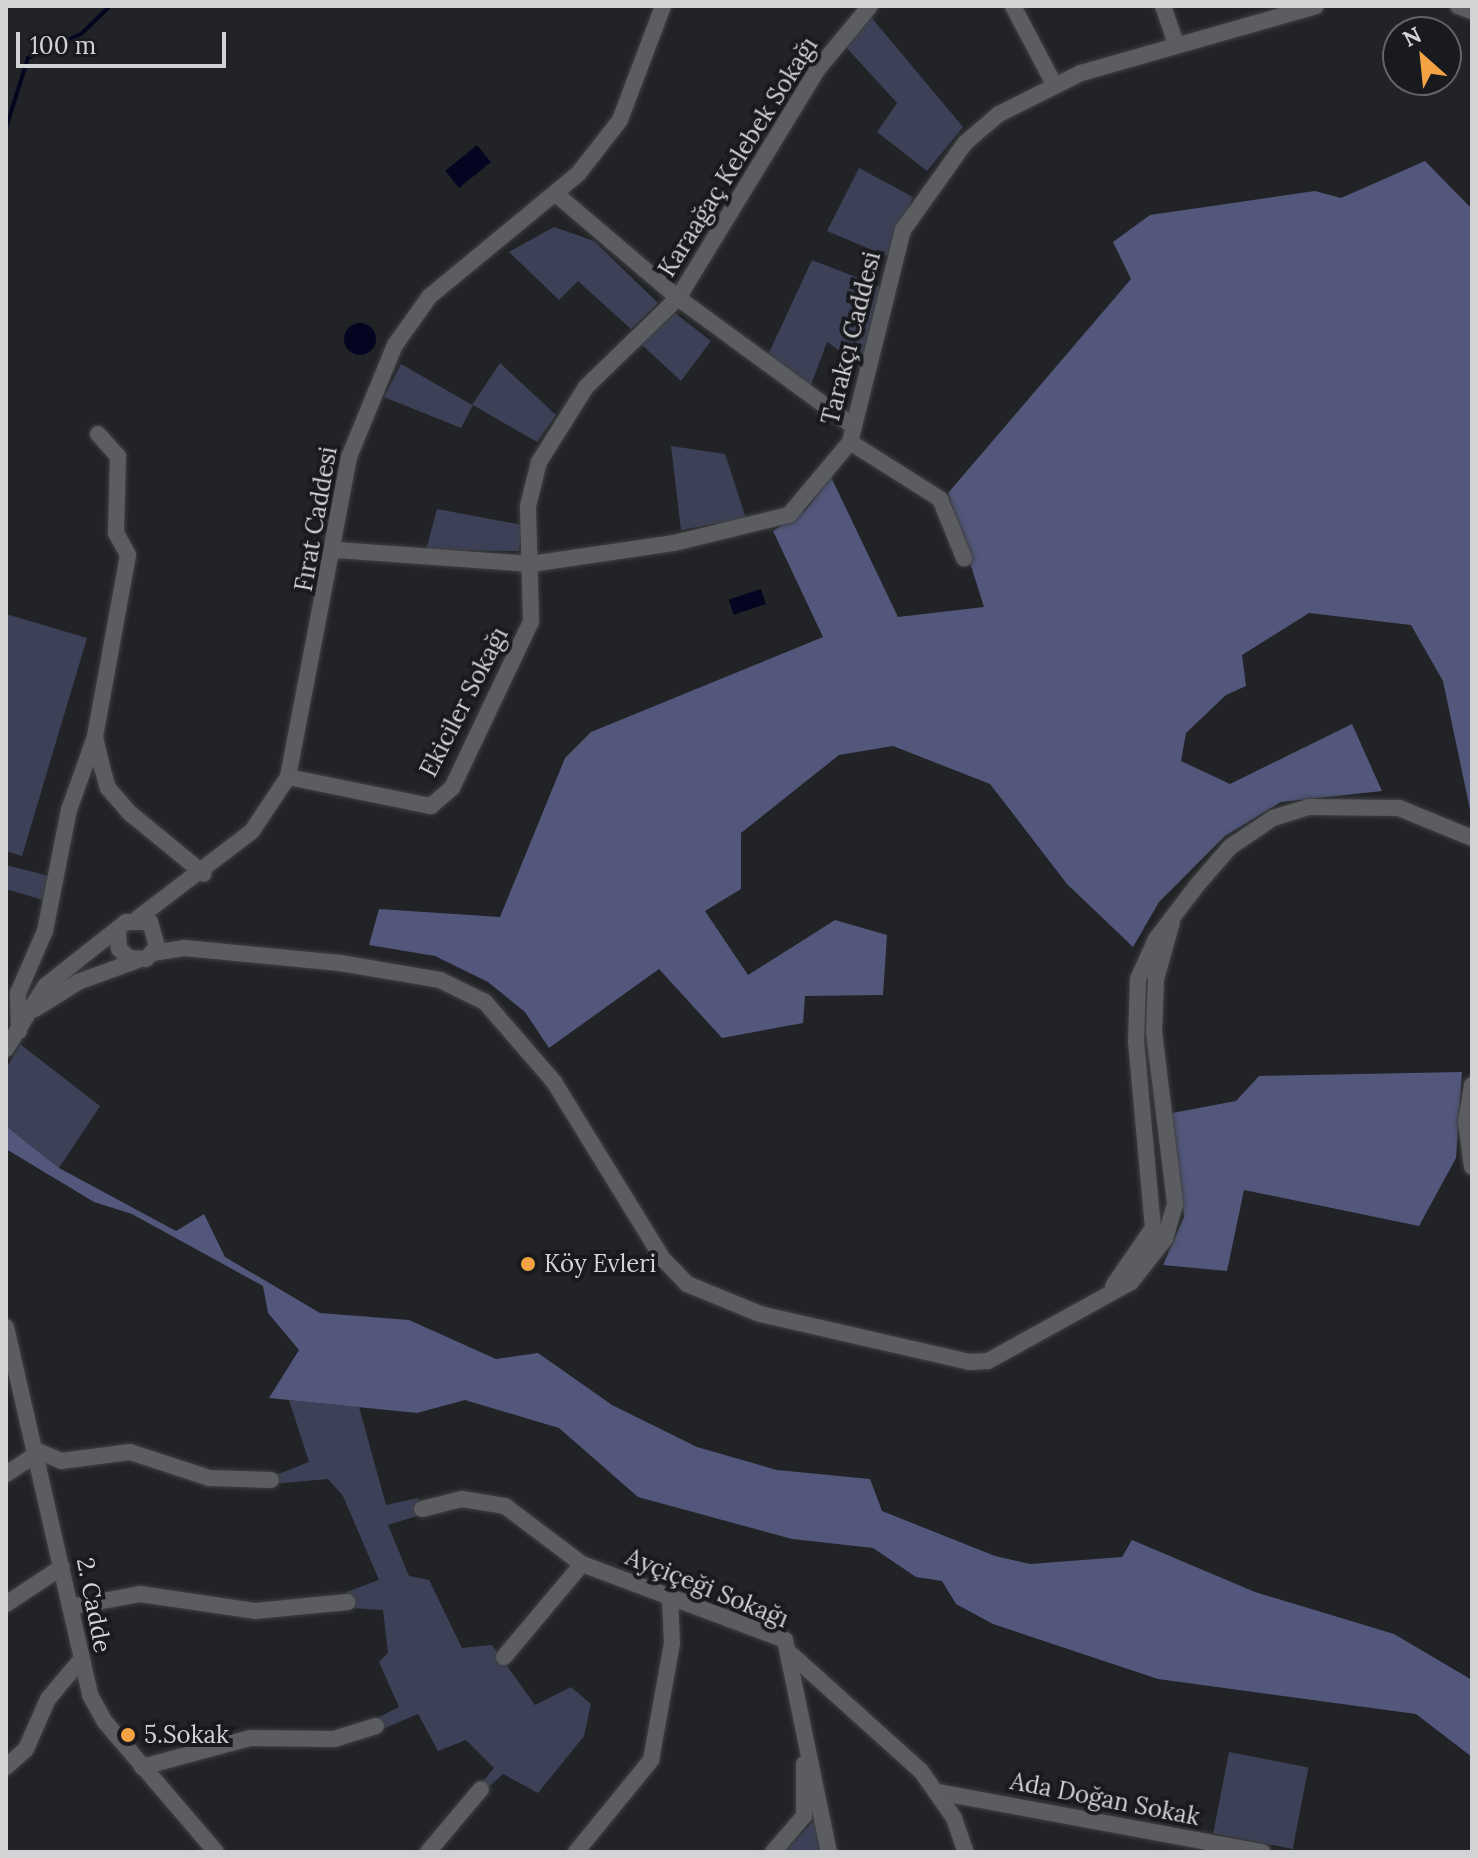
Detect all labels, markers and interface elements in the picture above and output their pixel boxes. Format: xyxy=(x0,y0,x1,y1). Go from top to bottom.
scale bar xyxy=(20,16,230,66)
north arrow xyxy=(1382,16,1462,96)
text: N xyxy=(1398,20,1426,53)
text: 100 m xyxy=(30,30,96,61)
street label: Karaağaç Kelebek Sokağı xyxy=(652,32,824,282)
street label: Tarakçı Caddesi xyxy=(816,249,886,427)
street label: Fırat Caddesi xyxy=(289,444,343,594)
street label: Ekiciler Sokağı xyxy=(414,622,514,782)
place label: Köy Evleri xyxy=(544,1250,656,1278)
marker: Köy Evleri xyxy=(519,1255,537,1273)
street label: Ayçiçeği Sokağı xyxy=(622,1542,792,1634)
street label: 2. Cadde xyxy=(71,1555,117,1655)
place label: 5.Sokak xyxy=(144,1721,229,1749)
marker: 5.Sokak xyxy=(119,1726,137,1744)
street label: Ada Doğan Sokak xyxy=(1008,1767,1202,1831)

